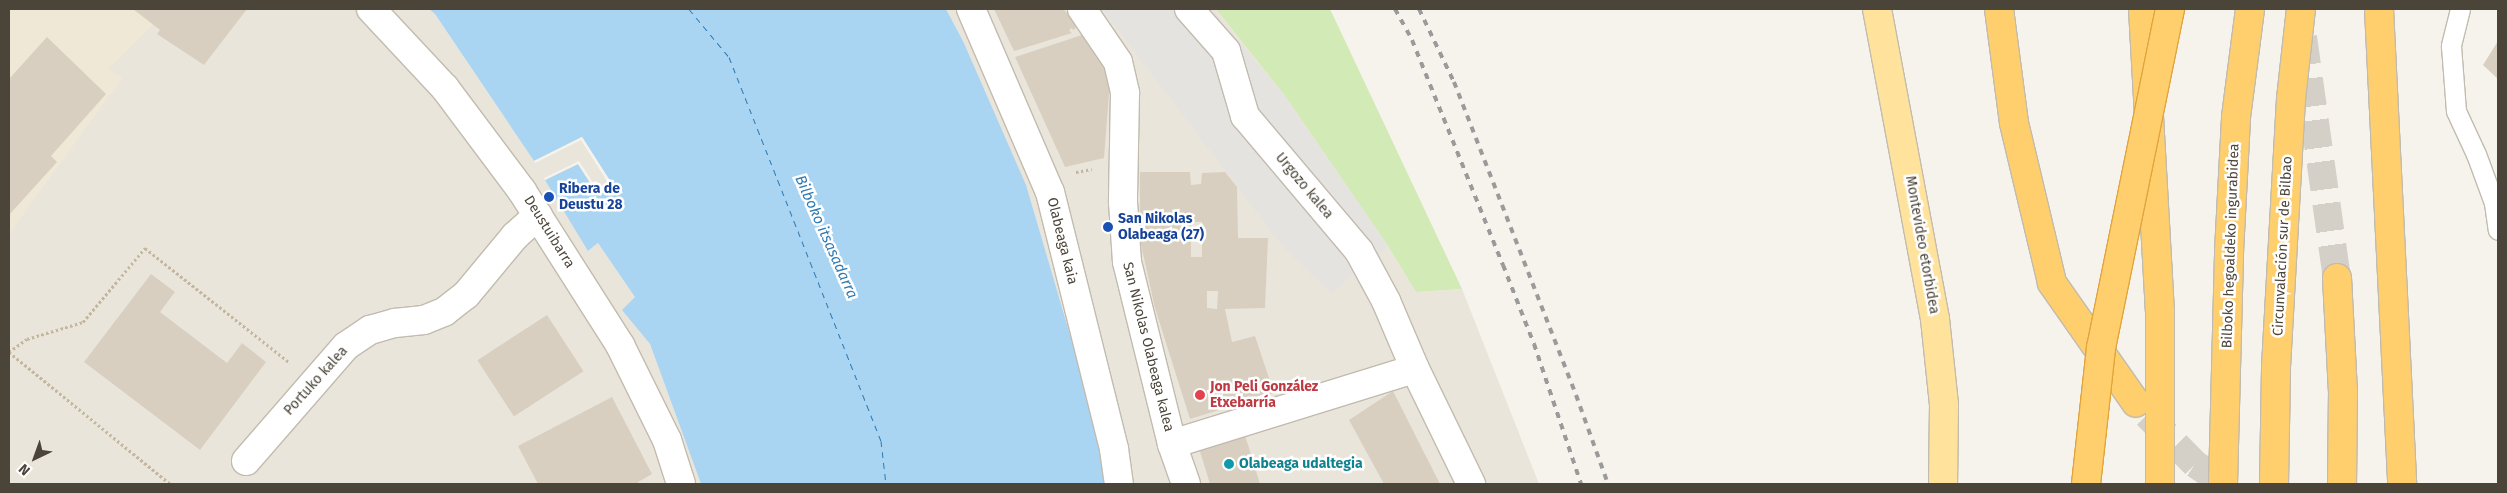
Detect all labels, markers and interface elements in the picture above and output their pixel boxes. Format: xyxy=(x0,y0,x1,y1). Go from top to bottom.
street label: Bilboko hegoaldeko ingurabidea xyxy=(2219,143,2243,349)
street label: Urgozo kalea xyxy=(1272,150,1336,222)
street label: Circunvalación sur de Bilbao xyxy=(2270,156,2296,336)
water label: Bilboko itsasadarra xyxy=(791,173,861,301)
street label: Montevideo etorbidea xyxy=(1902,175,1942,315)
place label: Ribera de Deustu 28 xyxy=(559,181,623,213)
marker: Ribera de Deustu 28 xyxy=(543,191,555,203)
street label: Deustuibarra xyxy=(520,193,578,271)
street label: Olabeaga kaia xyxy=(1043,196,1081,286)
place label: San Nikolas Olabeaga (27) xyxy=(1118,211,1204,243)
marker: San Nikolas Olabeaga (27) xyxy=(1102,221,1114,233)
street label: San Nikolas Olabeaga kalea xyxy=(1119,260,1177,434)
street label: Portuko kalea xyxy=(281,343,351,419)
place label: Jon Peli González Etxebarría xyxy=(1210,379,1318,412)
marker: Jon Peli González Etxebarría xyxy=(1194,389,1206,401)
north arrow xyxy=(10,433,60,483)
place label: Olabeaga udaltegia xyxy=(1239,456,1363,472)
marker: Olabeaga udaltegia xyxy=(1223,458,1235,470)
text: N xyxy=(15,460,34,479)

